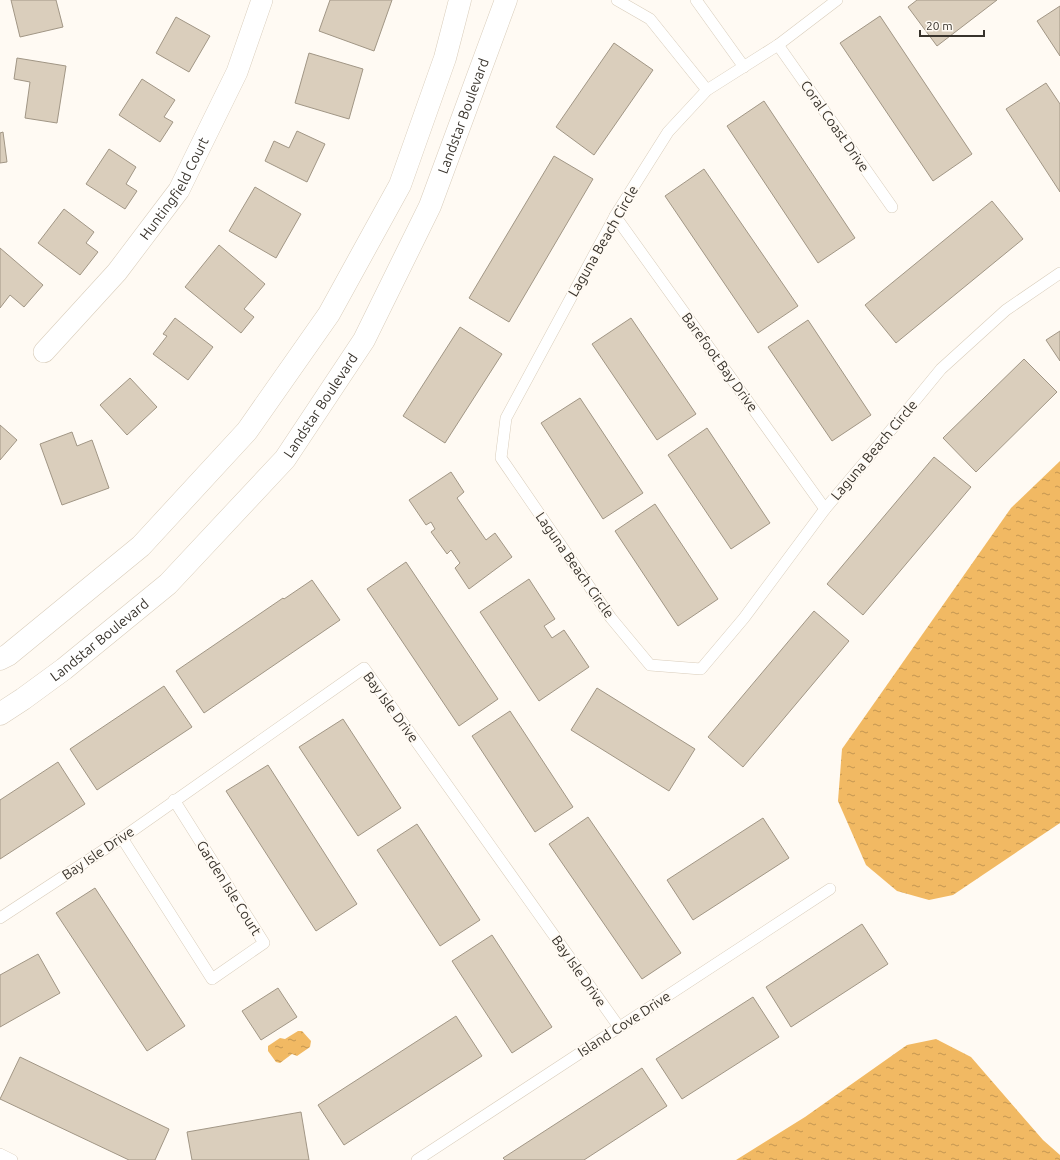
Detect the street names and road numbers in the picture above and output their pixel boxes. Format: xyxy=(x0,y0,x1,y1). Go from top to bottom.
street label: Landstar Boulevard xyxy=(435,56,492,176)
street label: Coral Coast Drive xyxy=(797,77,873,175)
street label: Huntingfield Court xyxy=(136,134,212,243)
street label: Laguna Beach Circle xyxy=(565,183,641,299)
street label: Barefoot Bay Drive xyxy=(679,309,761,415)
street label: Landstar Boulevard xyxy=(280,350,361,461)
street label: Laguna Beach Circle xyxy=(828,397,920,503)
street label: Laguna Beach Circle xyxy=(532,509,618,621)
street label: Landstar Boulevard xyxy=(47,595,152,684)
street label: Bay Isle Drive xyxy=(360,669,422,745)
street label: Bay Isle Drive xyxy=(59,823,137,883)
street label: Garden Isle Court xyxy=(193,838,265,939)
street label: Bay Isle Drive xyxy=(549,932,609,1010)
street label: Island Cove Drive xyxy=(575,988,673,1060)

